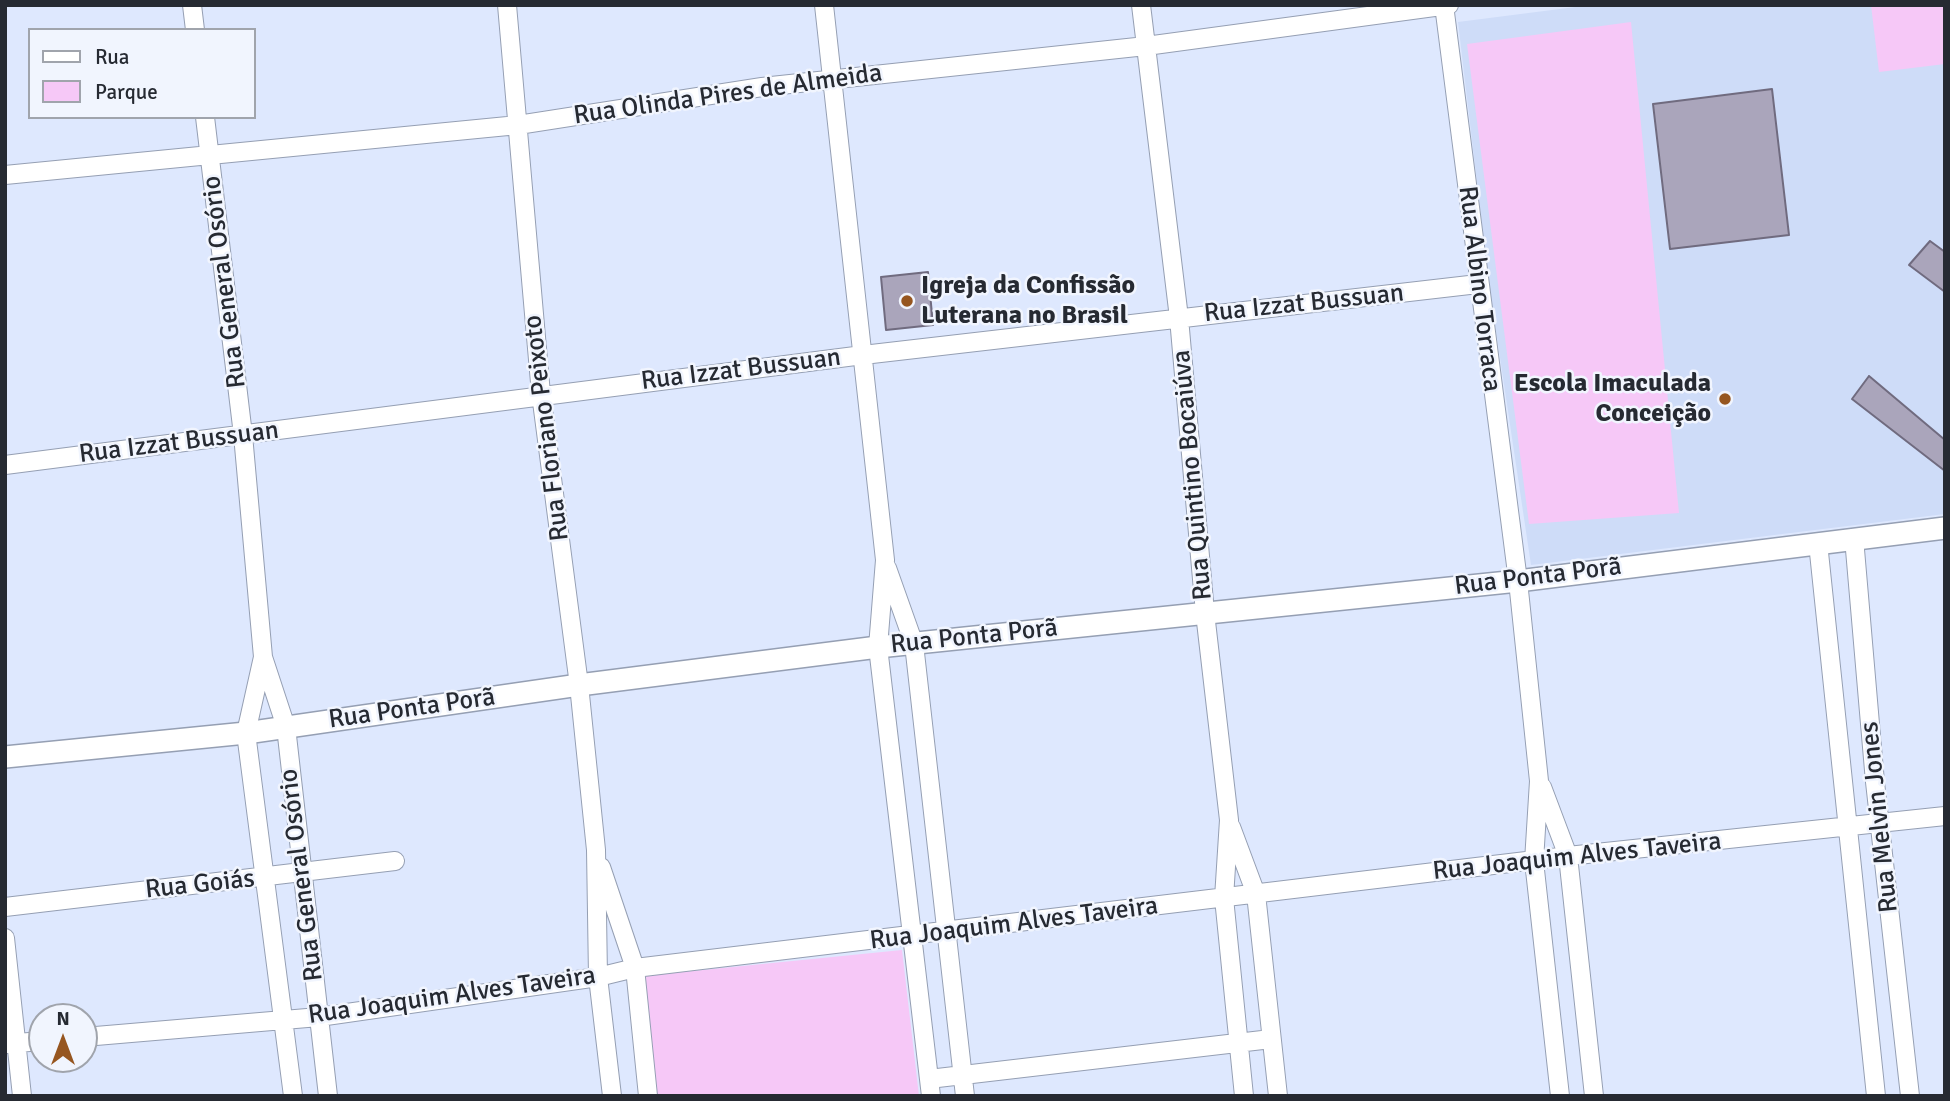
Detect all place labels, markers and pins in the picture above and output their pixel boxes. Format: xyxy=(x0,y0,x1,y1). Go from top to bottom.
place label: Igreja da Confissão Luterana no Brasil xyxy=(921,270,1135,332)
marker: Igreja da Confissão Luterana no Brasil xyxy=(899,293,915,309)
place label: Escola Imaculada Conceição xyxy=(1514,368,1711,430)
marker: Escola Imaculada Conceição xyxy=(1717,391,1733,407)

